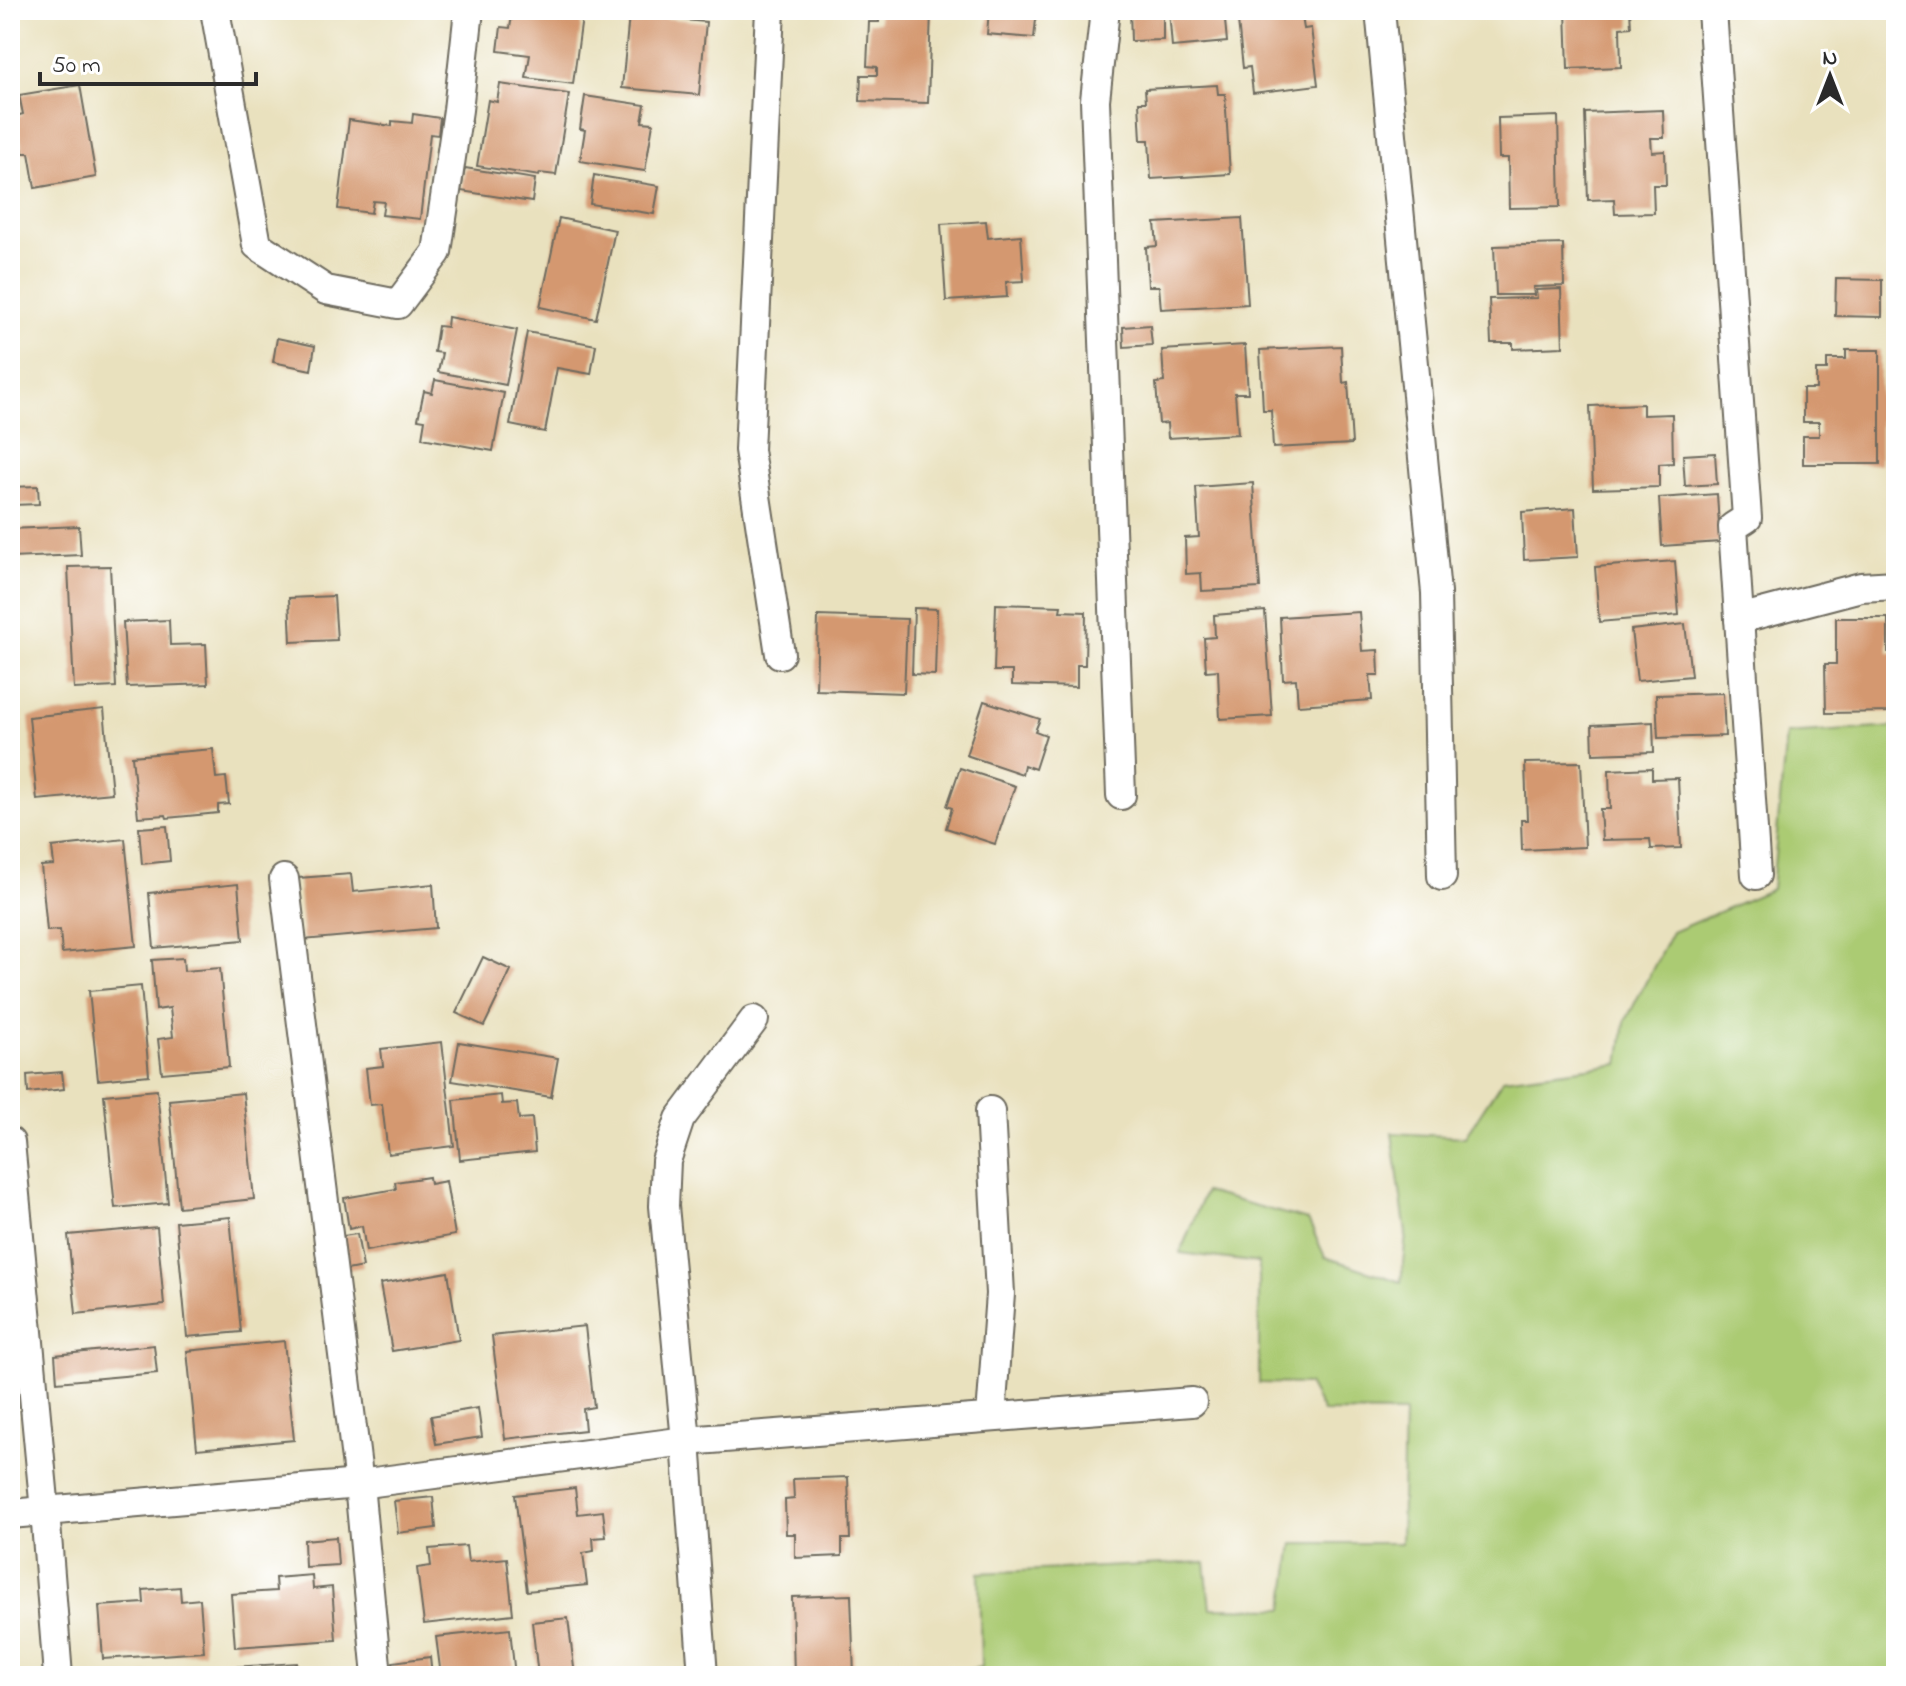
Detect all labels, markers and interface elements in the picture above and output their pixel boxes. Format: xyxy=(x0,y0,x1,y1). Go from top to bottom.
scale bar xyxy=(40,36,256,86)
north arrow xyxy=(1790,36,1870,116)
text: N xyxy=(1823,43,1837,75)
text: 50 m xyxy=(52,49,101,84)

